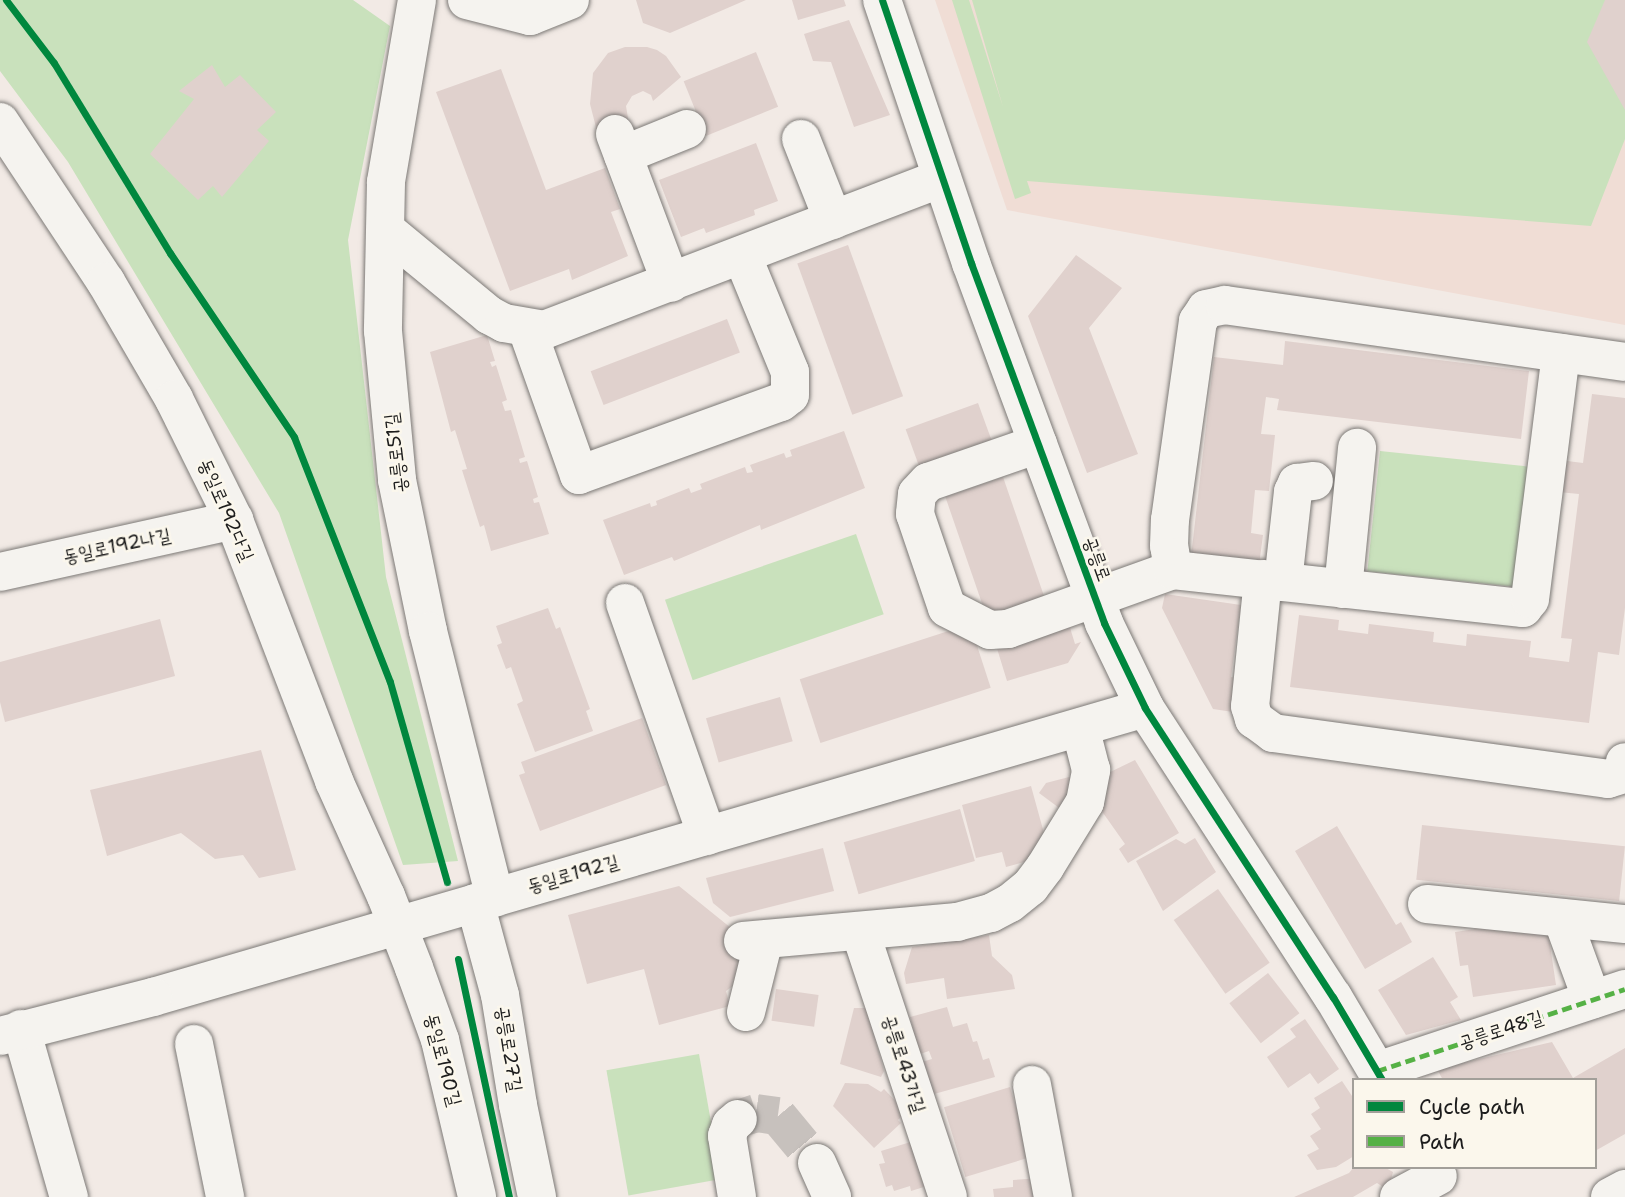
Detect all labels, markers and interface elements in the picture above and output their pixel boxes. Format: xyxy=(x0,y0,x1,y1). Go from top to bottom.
street label: 공릉로51길 xyxy=(380,412,412,494)
street label: 동일로192다길 xyxy=(193,455,259,565)
street label: 동일로192나길 xyxy=(61,523,173,569)
street label: 공릉로 xyxy=(1078,534,1116,584)
street label: 동일로192길 xyxy=(525,850,621,898)
street label: 공릉로27길 xyxy=(491,1005,527,1093)
street label: 공릉로48길 xyxy=(1456,1006,1546,1054)
street label: 동일로190길 xyxy=(420,1011,466,1109)
street label: 공릉로43가길 xyxy=(877,1012,931,1116)
legend xyxy=(1352,1078,1597,1169)
text: Cycle path xyxy=(1419,1093,1525,1121)
text: Path xyxy=(1419,1128,1465,1156)

